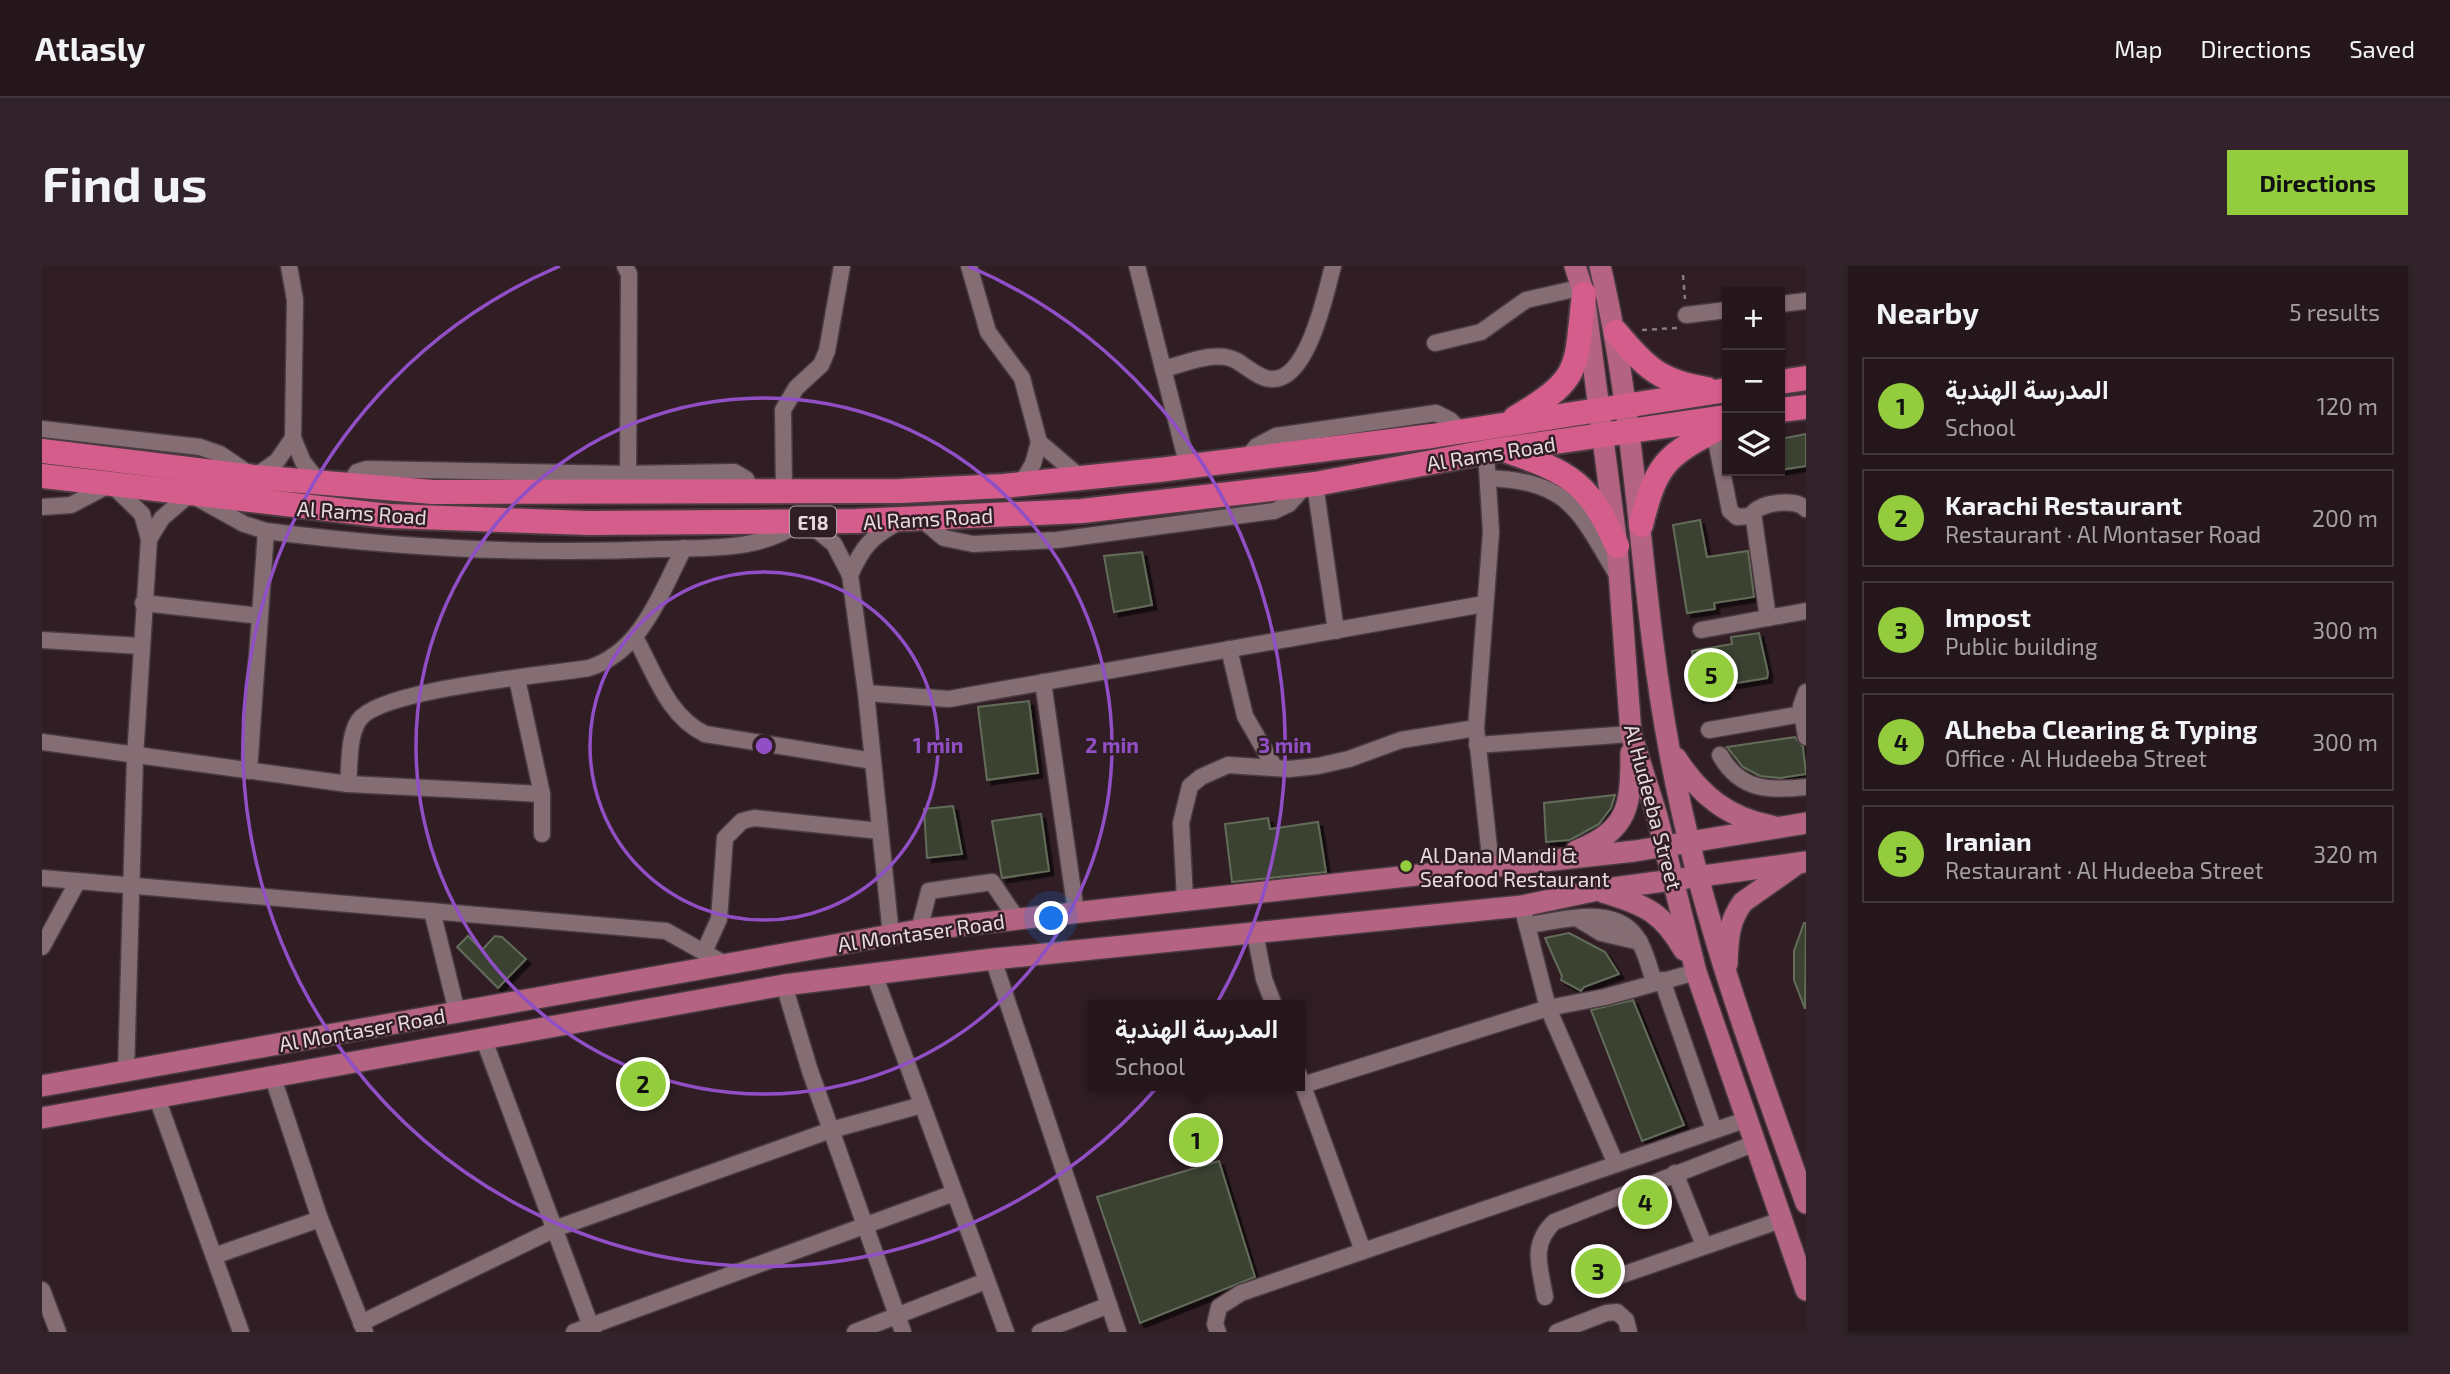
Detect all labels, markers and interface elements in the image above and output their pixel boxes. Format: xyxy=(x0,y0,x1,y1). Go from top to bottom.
text: Atlasly xyxy=(35,28,145,68)
text: Map xyxy=(2114,34,2162,63)
text: Directions xyxy=(2200,34,2311,63)
text: Saved xyxy=(2349,34,2415,63)
button: Directions xyxy=(2227,150,2408,215)
text: Find us xyxy=(42,153,207,212)
map controls xyxy=(1722,287,1785,476)
button: + xyxy=(1722,287,1785,350)
text: Nearby xyxy=(1876,294,1979,330)
text: 5 results xyxy=(2289,298,2380,326)
button: − xyxy=(1722,350,1785,413)
text: المدرسة الهندية xyxy=(1945,373,2109,404)
text: 1 xyxy=(1896,392,1906,420)
text: 120 m xyxy=(2317,392,2378,420)
button: layers xyxy=(1722,413,1785,476)
text: School xyxy=(1945,413,2015,441)
street label: Al Rams Road xyxy=(1425,430,1557,476)
text: Karachi Restaurant xyxy=(1945,489,2182,520)
street label: Al Rams Road xyxy=(296,495,428,529)
street label: Al Rams Road xyxy=(862,502,994,534)
text: 2 xyxy=(1894,504,1908,532)
text: 200 m xyxy=(2312,504,2378,532)
road number: E18 xyxy=(790,506,836,538)
text: Restaurant · Al Montaser Road xyxy=(1945,520,2261,548)
text: Impost xyxy=(1945,601,2031,632)
text: 3 xyxy=(1894,616,1908,644)
text: 300 m xyxy=(2312,616,2378,644)
text: Public building xyxy=(1945,632,2098,660)
pin: 5 xyxy=(1688,649,1734,701)
text: ALheba Clearing & Typing xyxy=(1945,713,2257,744)
street label: Al Hudeeba Street xyxy=(1620,721,1688,893)
text: 4 xyxy=(1894,728,1908,756)
text: 300 m xyxy=(2312,728,2378,756)
text: 1 min xyxy=(913,732,963,757)
text: 2 min xyxy=(1085,732,1139,757)
text: 3 min xyxy=(1258,732,1312,757)
centre of rings xyxy=(752,734,776,758)
text: Office · Al Hudeeba Street xyxy=(1945,744,2207,772)
text: Iranian xyxy=(1945,825,2032,856)
text: 5 xyxy=(1895,840,1907,868)
text: 320 m xyxy=(2313,840,2378,868)
place label: Al Dana Mandi & Seafood Restaurant xyxy=(1420,842,1609,891)
text: Restaurant · Al Hudeeba Street xyxy=(1945,856,2264,884)
marker: Al Dana Mandi & Seafood Restaurant xyxy=(1398,858,1414,874)
your location xyxy=(1034,901,1068,935)
street label: Al Montaser Road xyxy=(836,908,1006,956)
popup xyxy=(1088,1000,1305,1091)
street label: Al Montaser Road xyxy=(277,1002,447,1056)
text: المدرسة الهندية xyxy=(1115,1012,1278,1043)
text: School xyxy=(1115,1052,1185,1080)
pin: 2 xyxy=(620,1058,666,1110)
pin: 1 xyxy=(1173,1114,1219,1166)
pin: 4 xyxy=(1622,1176,1668,1228)
pin: 3 xyxy=(1575,1245,1621,1297)

